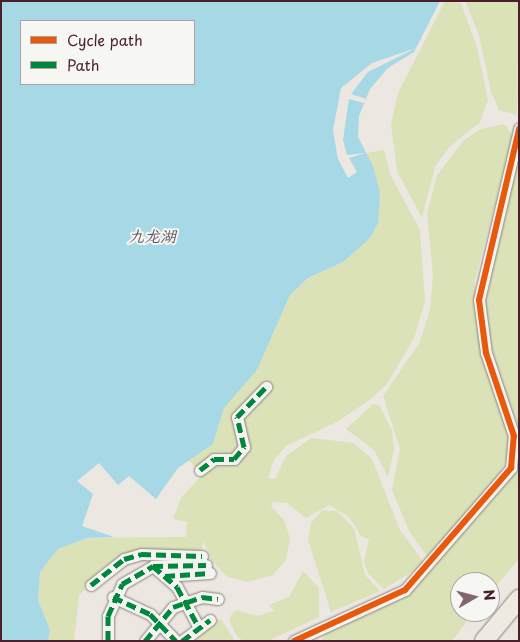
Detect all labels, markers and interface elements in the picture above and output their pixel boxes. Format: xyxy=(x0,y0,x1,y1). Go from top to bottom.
legend xyxy=(20,20,195,85)
text: Cycle path xyxy=(67,28,143,51)
text: Path xyxy=(67,53,99,76)
water label: 九龙湖 xyxy=(128,225,176,245)
north arrow xyxy=(450,572,500,622)
text: N xyxy=(478,588,501,602)

